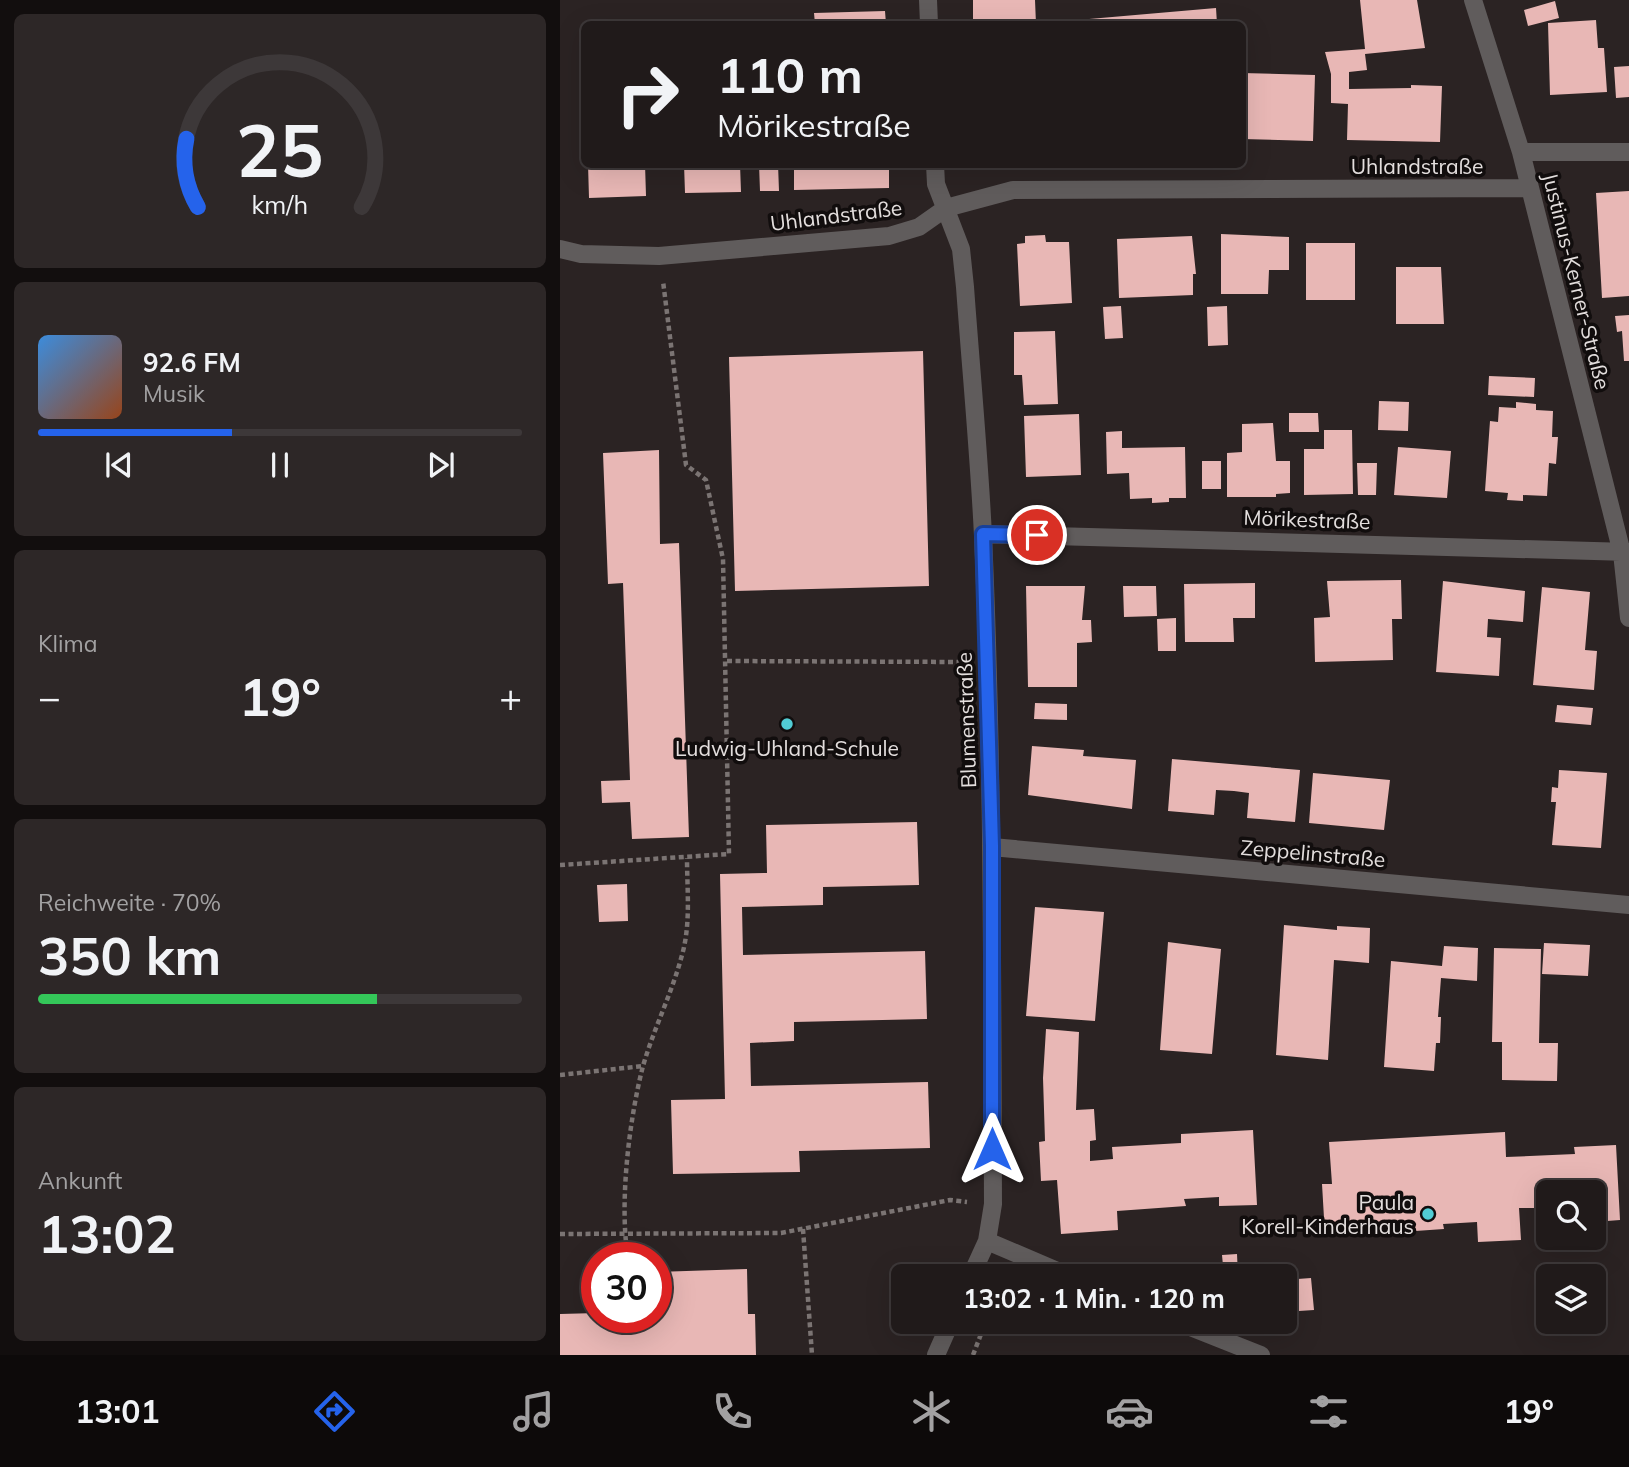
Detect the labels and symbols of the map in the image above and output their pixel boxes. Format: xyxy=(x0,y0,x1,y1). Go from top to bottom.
street label: Uhlandstraße xyxy=(1351,153,1483,179)
street label: Justinus-Kerner-Straße xyxy=(1537,170,1617,392)
street label: Uhlandstraße xyxy=(769,194,903,236)
street label: Mörikestraße xyxy=(1243,504,1371,534)
pin xyxy=(1007,505,1067,565)
street label: Blumenstraße xyxy=(951,652,981,788)
marker: Ludwig-Uhland-Schule xyxy=(779,716,795,732)
place label: Ludwig-Uhland-Schule xyxy=(675,735,899,761)
street label: Zeppelinstraße xyxy=(1240,834,1386,872)
position arrow xyxy=(955,1112,1029,1186)
place label: Paula Korell-Kinderhaus xyxy=(1241,1189,1414,1239)
marker: Paula Korell-Kinderhaus xyxy=(1420,1206,1436,1222)
speed limit sign: 30 xyxy=(581,1242,672,1333)

